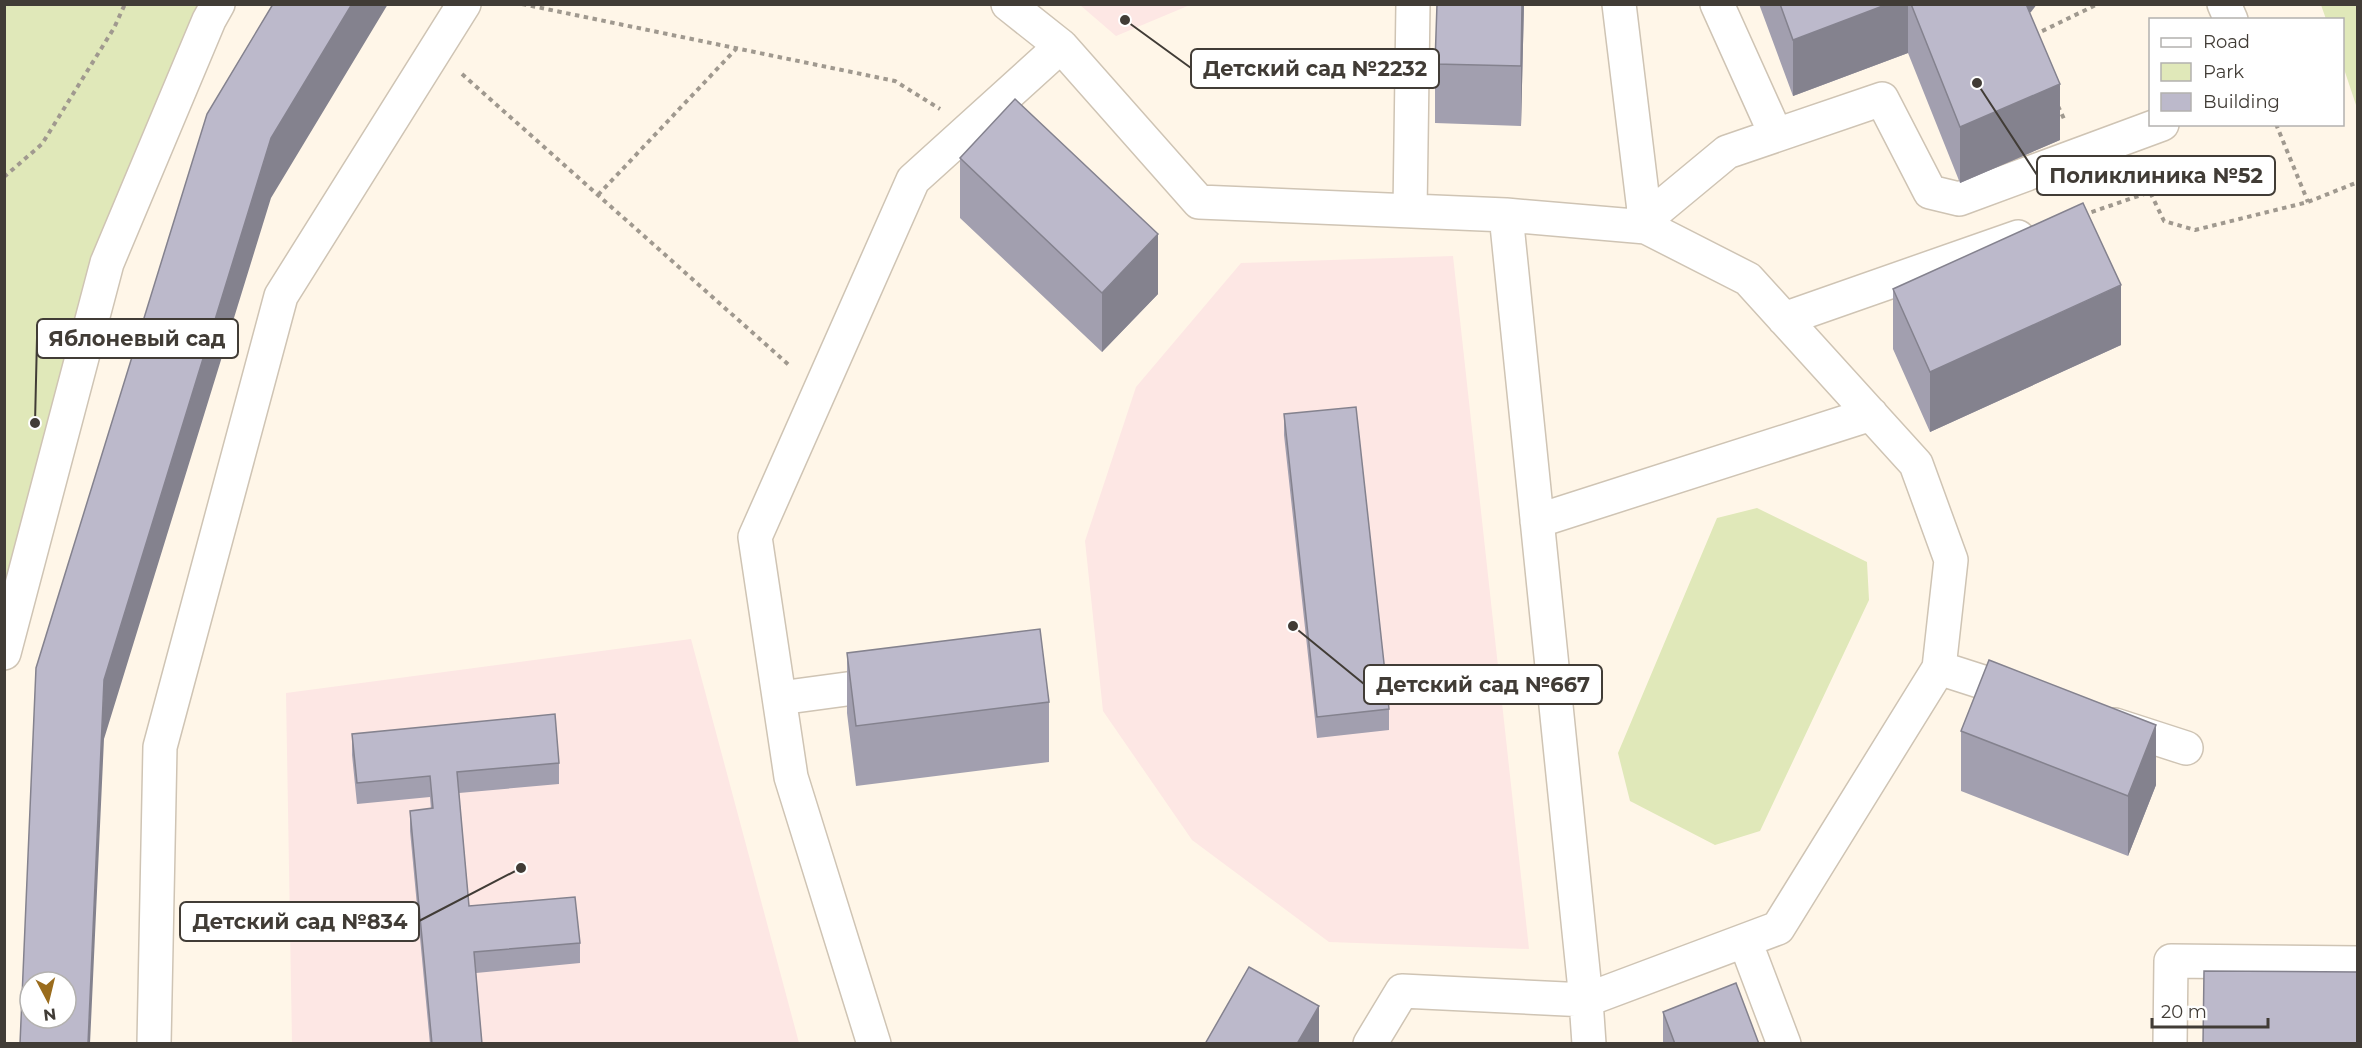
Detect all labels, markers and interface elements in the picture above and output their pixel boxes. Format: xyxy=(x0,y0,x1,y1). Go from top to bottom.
legend xyxy=(2149,18,2344,126)
text: Road xyxy=(2203,31,2250,53)
callout: Детский сад №2232 xyxy=(1191,49,1439,88)
text: Детский сад №2232 xyxy=(1203,56,1427,81)
text: Park xyxy=(2203,61,2244,83)
text: Building xyxy=(2203,91,2280,113)
callout: Поликлиника №52 xyxy=(2037,156,2275,195)
text: Поликлиника №52 xyxy=(2049,163,2263,188)
callout: Яблоневый сад xyxy=(37,319,238,358)
text: Яблоневый сад xyxy=(49,326,226,351)
callout: Детский сад №667 xyxy=(1364,665,1602,704)
text: Детский сад №667 xyxy=(1376,672,1590,697)
callout: Детский сад №834 xyxy=(180,902,419,941)
text: Детский сад №834 xyxy=(193,909,408,934)
north arrow xyxy=(18,970,78,1030)
scale bar xyxy=(2152,991,2268,1029)
text: 20 m xyxy=(2161,1001,2207,1023)
text: N xyxy=(42,1004,57,1025)

